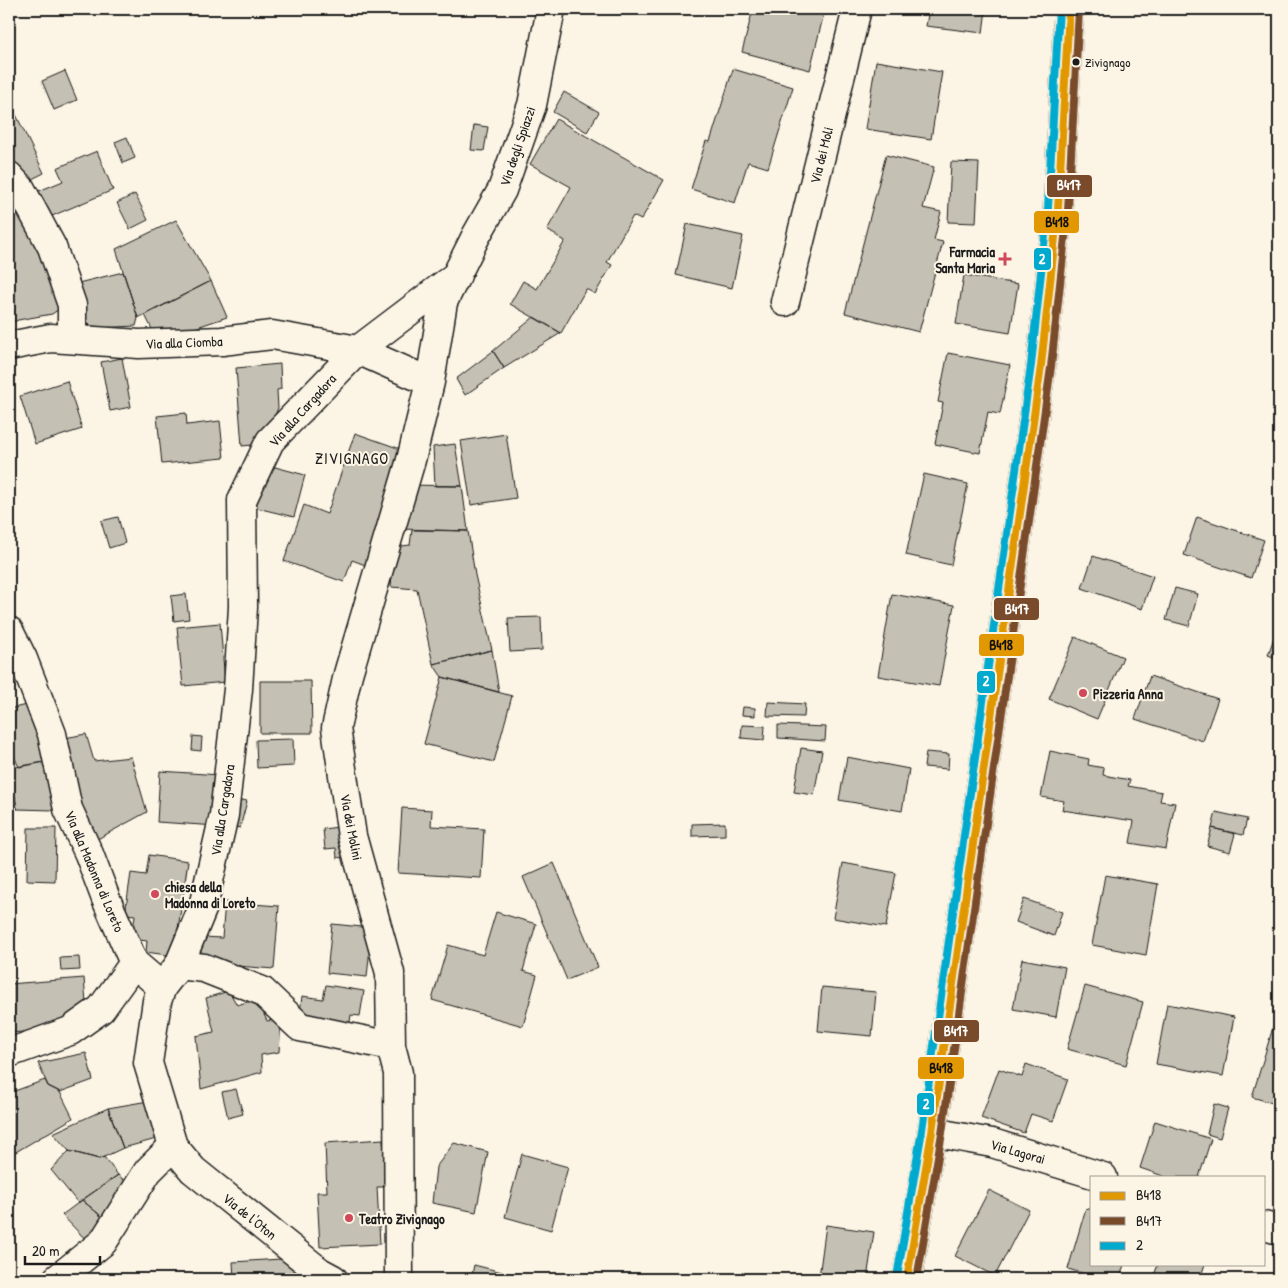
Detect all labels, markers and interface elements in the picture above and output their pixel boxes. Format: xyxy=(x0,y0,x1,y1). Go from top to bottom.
place label: Zivignago xyxy=(1085,53,1130,71)
marker: Zivignago xyxy=(1071,57,1081,67)
street label: Via degli Spiazzi xyxy=(494,104,540,189)
street label: Via dei Moli xyxy=(805,125,837,185)
line badge: B417 xyxy=(1046,174,1093,198)
text: B417 xyxy=(1057,175,1081,194)
line badge: B418 xyxy=(1033,210,1080,234)
text: B418 xyxy=(1045,212,1069,231)
place label: Farmacia Santa Maria xyxy=(935,242,996,277)
line badge: 2 xyxy=(1033,247,1052,271)
text: 2 xyxy=(1039,249,1046,268)
marker: Farmacia Santa Maria xyxy=(999,253,1011,265)
street label: Via alla Ciomba xyxy=(145,331,223,353)
street label: Via alla Cargadora xyxy=(264,369,341,451)
district label: ZIVIGNAGO xyxy=(315,447,389,469)
line badge: B417 xyxy=(993,597,1040,621)
text: B417 xyxy=(1005,599,1029,618)
line badge: B418 xyxy=(978,633,1025,657)
text: B418 xyxy=(989,635,1013,654)
line badge: 2 xyxy=(976,670,996,694)
text: 2 xyxy=(983,671,990,690)
place label: Pizzeria Anna xyxy=(1093,684,1163,703)
marker: Pizzeria Anna xyxy=(1077,687,1089,699)
street label: Via alla Cargadora xyxy=(205,762,240,857)
street label: Via dei Molini xyxy=(336,792,368,862)
street label: Via alla Madonna di Loreto xyxy=(61,807,129,935)
place label: chiesa della Madonna di Loreto xyxy=(165,877,256,912)
marker: chiesa della Madonna di Loreto xyxy=(149,888,161,900)
line badge: B417 xyxy=(933,1019,980,1043)
text: B417 xyxy=(944,1021,968,1040)
line badge: B418 xyxy=(917,1056,965,1080)
text: B418 xyxy=(929,1058,953,1077)
line badge: 2 xyxy=(916,1092,935,1116)
text: 2 xyxy=(923,1094,930,1113)
street label: Via Lagorai xyxy=(988,1134,1048,1169)
legend xyxy=(1090,1176,1266,1266)
text: B418 xyxy=(1136,1184,1161,1205)
street label: Via de l'Oton xyxy=(219,1188,281,1244)
place label: Teatro Zivignago xyxy=(358,1209,445,1230)
text: B417 xyxy=(1136,1210,1162,1231)
marker: Teatro Zivignago xyxy=(343,1212,355,1224)
scale bar xyxy=(25,1233,100,1265)
text: 2 xyxy=(1136,1234,1143,1255)
text: 20 m xyxy=(32,1240,59,1261)

